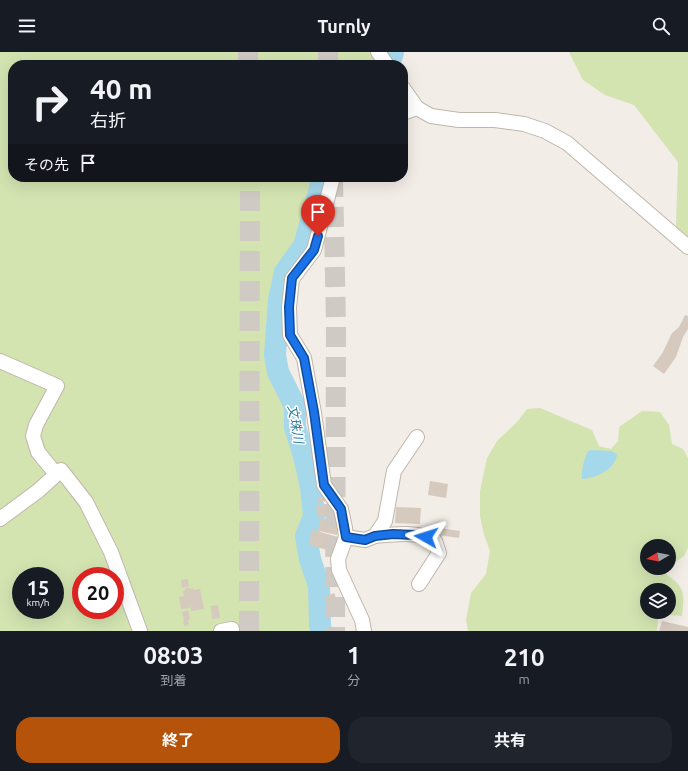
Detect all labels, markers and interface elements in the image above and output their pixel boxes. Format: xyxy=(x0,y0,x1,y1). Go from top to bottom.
icon: menu xyxy=(16,15,38,37)
icon: search xyxy=(650,15,672,37)
text: Turnly xyxy=(317,16,371,36)
text: 40 m xyxy=(90,73,152,104)
icon: right xyxy=(24,76,76,128)
text: 右折 xyxy=(90,110,126,130)
icon: arrive xyxy=(77,152,99,174)
text: その先 xyxy=(24,156,69,173)
pin xyxy=(301,195,335,236)
icon: arrive xyxy=(307,201,329,223)
water label: 文珠川 xyxy=(286,404,307,446)
position arrow xyxy=(405,516,447,558)
north arrow xyxy=(640,539,676,575)
map controls xyxy=(640,539,676,619)
speed limit sign: 20 xyxy=(72,567,124,619)
text: 15 xyxy=(27,576,49,599)
button: layers xyxy=(640,583,676,619)
text: km/h xyxy=(26,597,50,608)
text: 08:03 xyxy=(143,642,204,669)
text: 1 xyxy=(347,642,360,669)
text: 210 xyxy=(504,644,545,671)
text: m xyxy=(519,672,530,686)
text: 到着 xyxy=(160,673,186,687)
text: 分 xyxy=(347,673,360,687)
button: 終了 xyxy=(16,717,340,763)
button: 共有 xyxy=(348,717,672,763)

